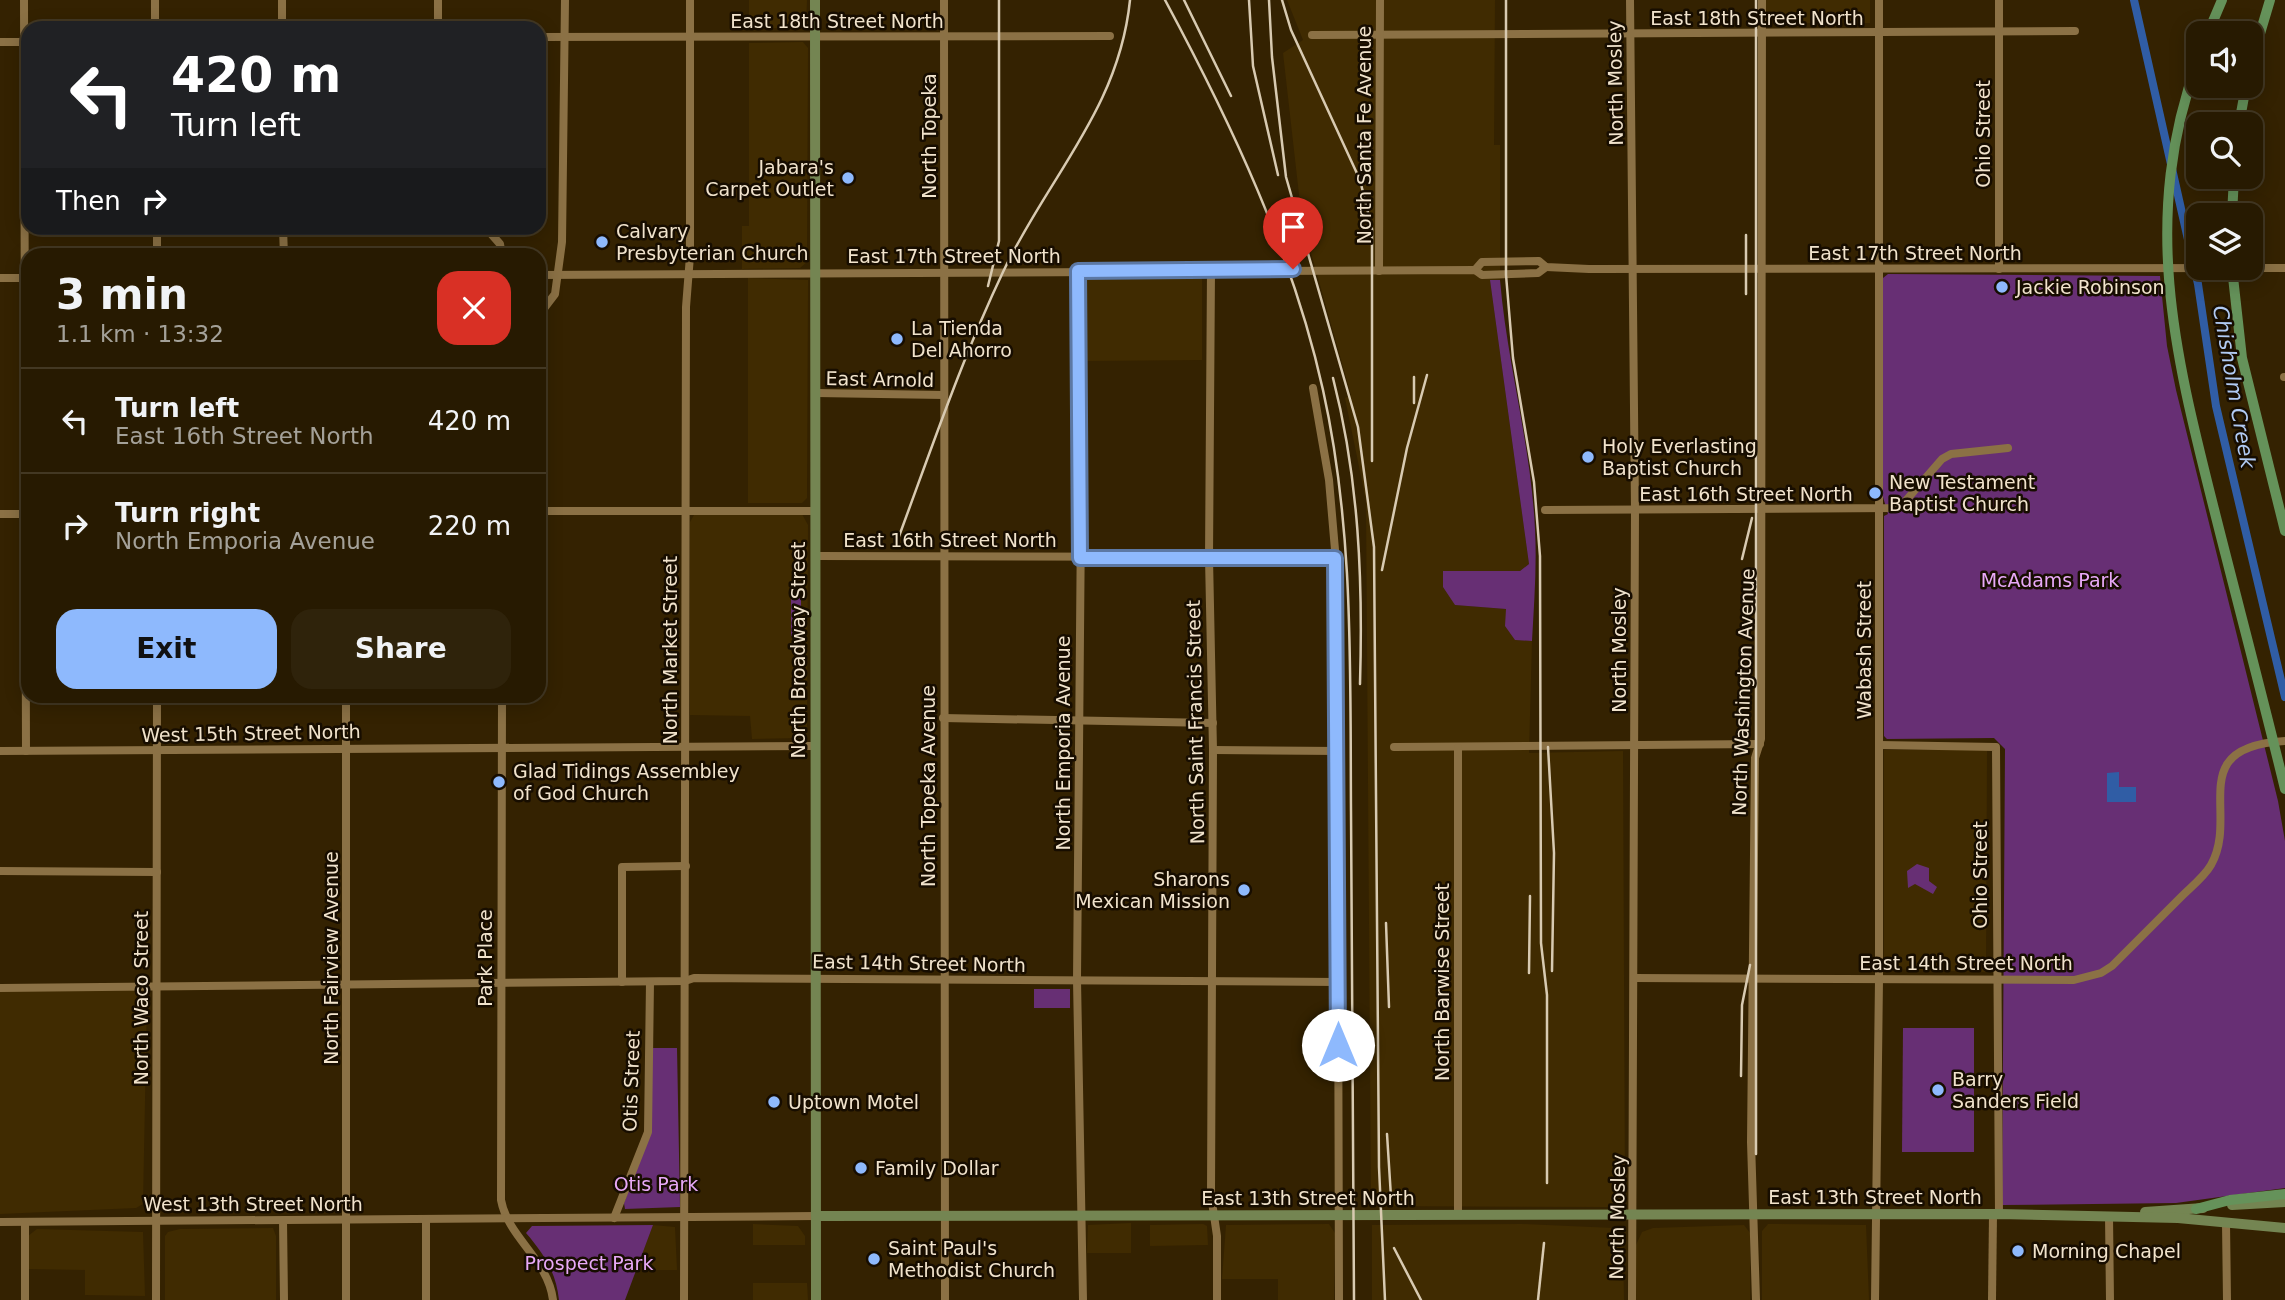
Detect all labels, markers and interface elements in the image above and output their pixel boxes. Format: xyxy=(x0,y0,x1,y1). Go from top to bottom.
street label: East 18th Street North xyxy=(1650,7,1864,29)
street label: East 18th Street North xyxy=(730,10,944,32)
street label: North Mosley xyxy=(1603,20,1627,146)
map controls xyxy=(2186,21,2263,280)
button: sound xyxy=(2186,21,2263,98)
street label: North Santa Fe Avenue xyxy=(1353,26,1375,244)
text: 420 m xyxy=(171,47,341,104)
icon: left xyxy=(56,49,147,140)
street label: North Topeka xyxy=(918,73,940,199)
street label: Ohio Street xyxy=(1972,80,1994,188)
text: Turn left xyxy=(171,106,301,144)
button: search xyxy=(2186,112,2263,189)
place label: Jabara's Carpet Outlet xyxy=(705,156,834,200)
marker: Jabara's Carpet Outlet xyxy=(840,170,856,186)
icon: right xyxy=(135,182,173,220)
text: Then xyxy=(56,186,121,216)
pin xyxy=(1263,197,1323,269)
button: layers xyxy=(2186,203,2263,280)
icon: arrive xyxy=(1274,208,1312,246)
place label: Calvary Presbyterian Church xyxy=(616,220,809,264)
marker: Calvary Presbyterian Church xyxy=(594,234,610,250)
street label: East 17th Street North xyxy=(1808,242,2022,264)
street label: East 17th Street North xyxy=(847,245,1061,267)
text: 3 min xyxy=(56,270,188,319)
button: close xyxy=(437,271,511,345)
place label: Jackie Robinson xyxy=(2015,276,2165,298)
marker: Jackie Robinson xyxy=(1994,279,2010,295)
water label: Chisholm Creek xyxy=(2208,304,2260,471)
place label: La Tienda Del Ahorro xyxy=(911,317,1012,361)
text: 1.1 km · 13:32 xyxy=(56,321,224,347)
marker: La Tienda Del Ahorro xyxy=(889,331,905,347)
street label: East Arnold xyxy=(826,367,934,391)
text: Turn left xyxy=(115,393,239,423)
icon: left xyxy=(56,402,94,440)
text: 420 m xyxy=(428,406,511,436)
text: East 16th Street North xyxy=(115,423,374,449)
place label: Holy Everlasting Baptist Church xyxy=(1602,435,1757,479)
marker: Holy Everlasting Baptist Church xyxy=(1580,449,1596,465)
place label: New Testament Baptist Church xyxy=(1889,471,2035,515)
street label: East 16th Street North xyxy=(1639,483,1853,505)
marker: New Testament Baptist Church xyxy=(1867,485,1883,501)
text: Turn right xyxy=(115,498,260,528)
icon: right xyxy=(56,507,94,545)
text: 220 m xyxy=(428,511,511,541)
text: North Emporia Avenue xyxy=(115,528,375,554)
street label: East 16th Street North xyxy=(843,529,1057,551)
street label: North Broadway Street xyxy=(787,541,809,759)
street label: North Market Street xyxy=(659,556,681,744)
street label: North Washington Avenue xyxy=(1728,568,1758,816)
park label: McAdams Park xyxy=(1981,569,2119,591)
street label: Wabash Street xyxy=(1853,581,1875,719)
street label: North Mosley xyxy=(1608,587,1630,713)
street label: North Saint Francis Street xyxy=(1182,600,1208,844)
button: Exit xyxy=(56,609,277,689)
button: Share xyxy=(291,609,511,689)
street label: North Emporia Avenue xyxy=(1052,636,1074,850)
street label: North Topeka Avenue xyxy=(917,685,939,887)
street label: West 15th Street North xyxy=(141,720,361,746)
place label: Glad Tidings Assembley of God Church xyxy=(513,760,740,804)
marker: Glad Tidings Assembley of God Church xyxy=(491,774,507,790)
street label: Ohio Street xyxy=(1969,821,1991,929)
street label: North Fairview Avenue xyxy=(320,851,342,1065)
place label: Sharons Mexican Mission xyxy=(1075,868,1230,912)
marker: Sharons Mexican Mission xyxy=(1236,882,1252,898)
street label: North Barwise Street xyxy=(1431,883,1453,1081)
street label: Park Place xyxy=(474,909,496,1007)
street label: North Waco Street xyxy=(130,911,152,1085)
street label: East 14th Street North xyxy=(812,950,1026,976)
street label: East 14th Street North xyxy=(1859,952,2073,974)
position arrow xyxy=(1301,1008,1375,1082)
street label: Otis Street xyxy=(618,1030,644,1132)
place label: Barry Sanders Field xyxy=(1952,1068,2079,1112)
marker: Barry Sanders Field xyxy=(1930,1082,1946,1098)
place label: Uptown Motel xyxy=(788,1091,919,1113)
marker: Uptown Motel xyxy=(766,1094,782,1110)
street label: North Mosley xyxy=(1605,1154,1629,1280)
place label: Family Dollar xyxy=(875,1157,999,1179)
marker: Family Dollar xyxy=(853,1160,869,1176)
park label: Otis Park xyxy=(614,1173,698,1195)
street label: East 13th Street North xyxy=(1768,1186,1982,1208)
street label: East 13th Street North xyxy=(1201,1187,1415,1209)
street label: West 13th Street North xyxy=(143,1193,363,1215)
place label: Saint Paul's Methodist Church xyxy=(888,1237,1055,1281)
place label: Morning Chapel xyxy=(2032,1240,2181,1262)
marker: Morning Chapel xyxy=(2010,1243,2026,1259)
marker: Saint Paul's Methodist Church xyxy=(866,1251,882,1267)
park label: Prospect Park xyxy=(525,1252,653,1274)

